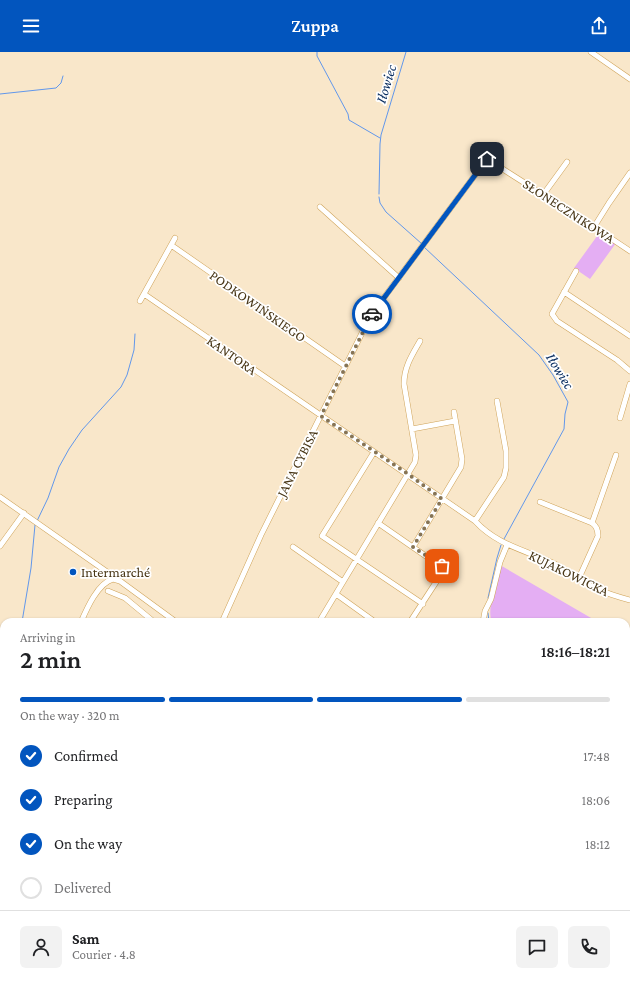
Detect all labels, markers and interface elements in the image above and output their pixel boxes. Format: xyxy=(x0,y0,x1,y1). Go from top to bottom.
icon: menu xyxy=(20,15,42,37)
icon: share xyxy=(588,15,610,37)
text: Zuppa xyxy=(291,16,339,36)
water label: Iłowiec xyxy=(373,62,400,105)
pin xyxy=(470,142,504,176)
icon: home xyxy=(476,148,498,170)
street label: SŁONECZNIKOWA xyxy=(520,175,618,247)
street label: PODKOWIŃSKIEGO xyxy=(207,267,309,345)
courier xyxy=(352,294,392,334)
icon: car xyxy=(361,303,383,325)
street label: KANTORA xyxy=(204,332,260,378)
water label: Iłowiec xyxy=(543,350,578,392)
street label: JANA CYBISA xyxy=(272,426,321,501)
street label: KUJAKOWICKA xyxy=(526,547,612,599)
pin xyxy=(425,549,459,583)
icon: bag xyxy=(431,555,453,577)
place label: Intermarché xyxy=(81,564,150,580)
marker: Intermarché xyxy=(68,567,78,577)
text: Arriving in xyxy=(20,630,76,645)
text: 18:16–18:21 xyxy=(541,644,610,660)
text: 2 min xyxy=(20,645,81,674)
text: On the way · 320 m xyxy=(20,708,120,723)
icon: check xyxy=(20,745,42,767)
text: Confirmed xyxy=(54,748,118,764)
text: 17:48 xyxy=(583,749,610,764)
icon: check xyxy=(20,789,42,811)
text: Preparing xyxy=(54,792,113,808)
text: 18:06 xyxy=(582,793,610,808)
icon: check xyxy=(20,833,42,855)
text: On the way xyxy=(54,836,122,852)
text: 18:12 xyxy=(585,837,610,852)
text: Delivered xyxy=(54,880,111,896)
button: person xyxy=(20,926,62,968)
button: chat xyxy=(516,926,558,968)
button: phone xyxy=(568,926,610,968)
text: Sam xyxy=(72,931,100,947)
text: Courier · 4.8 xyxy=(72,947,136,962)

